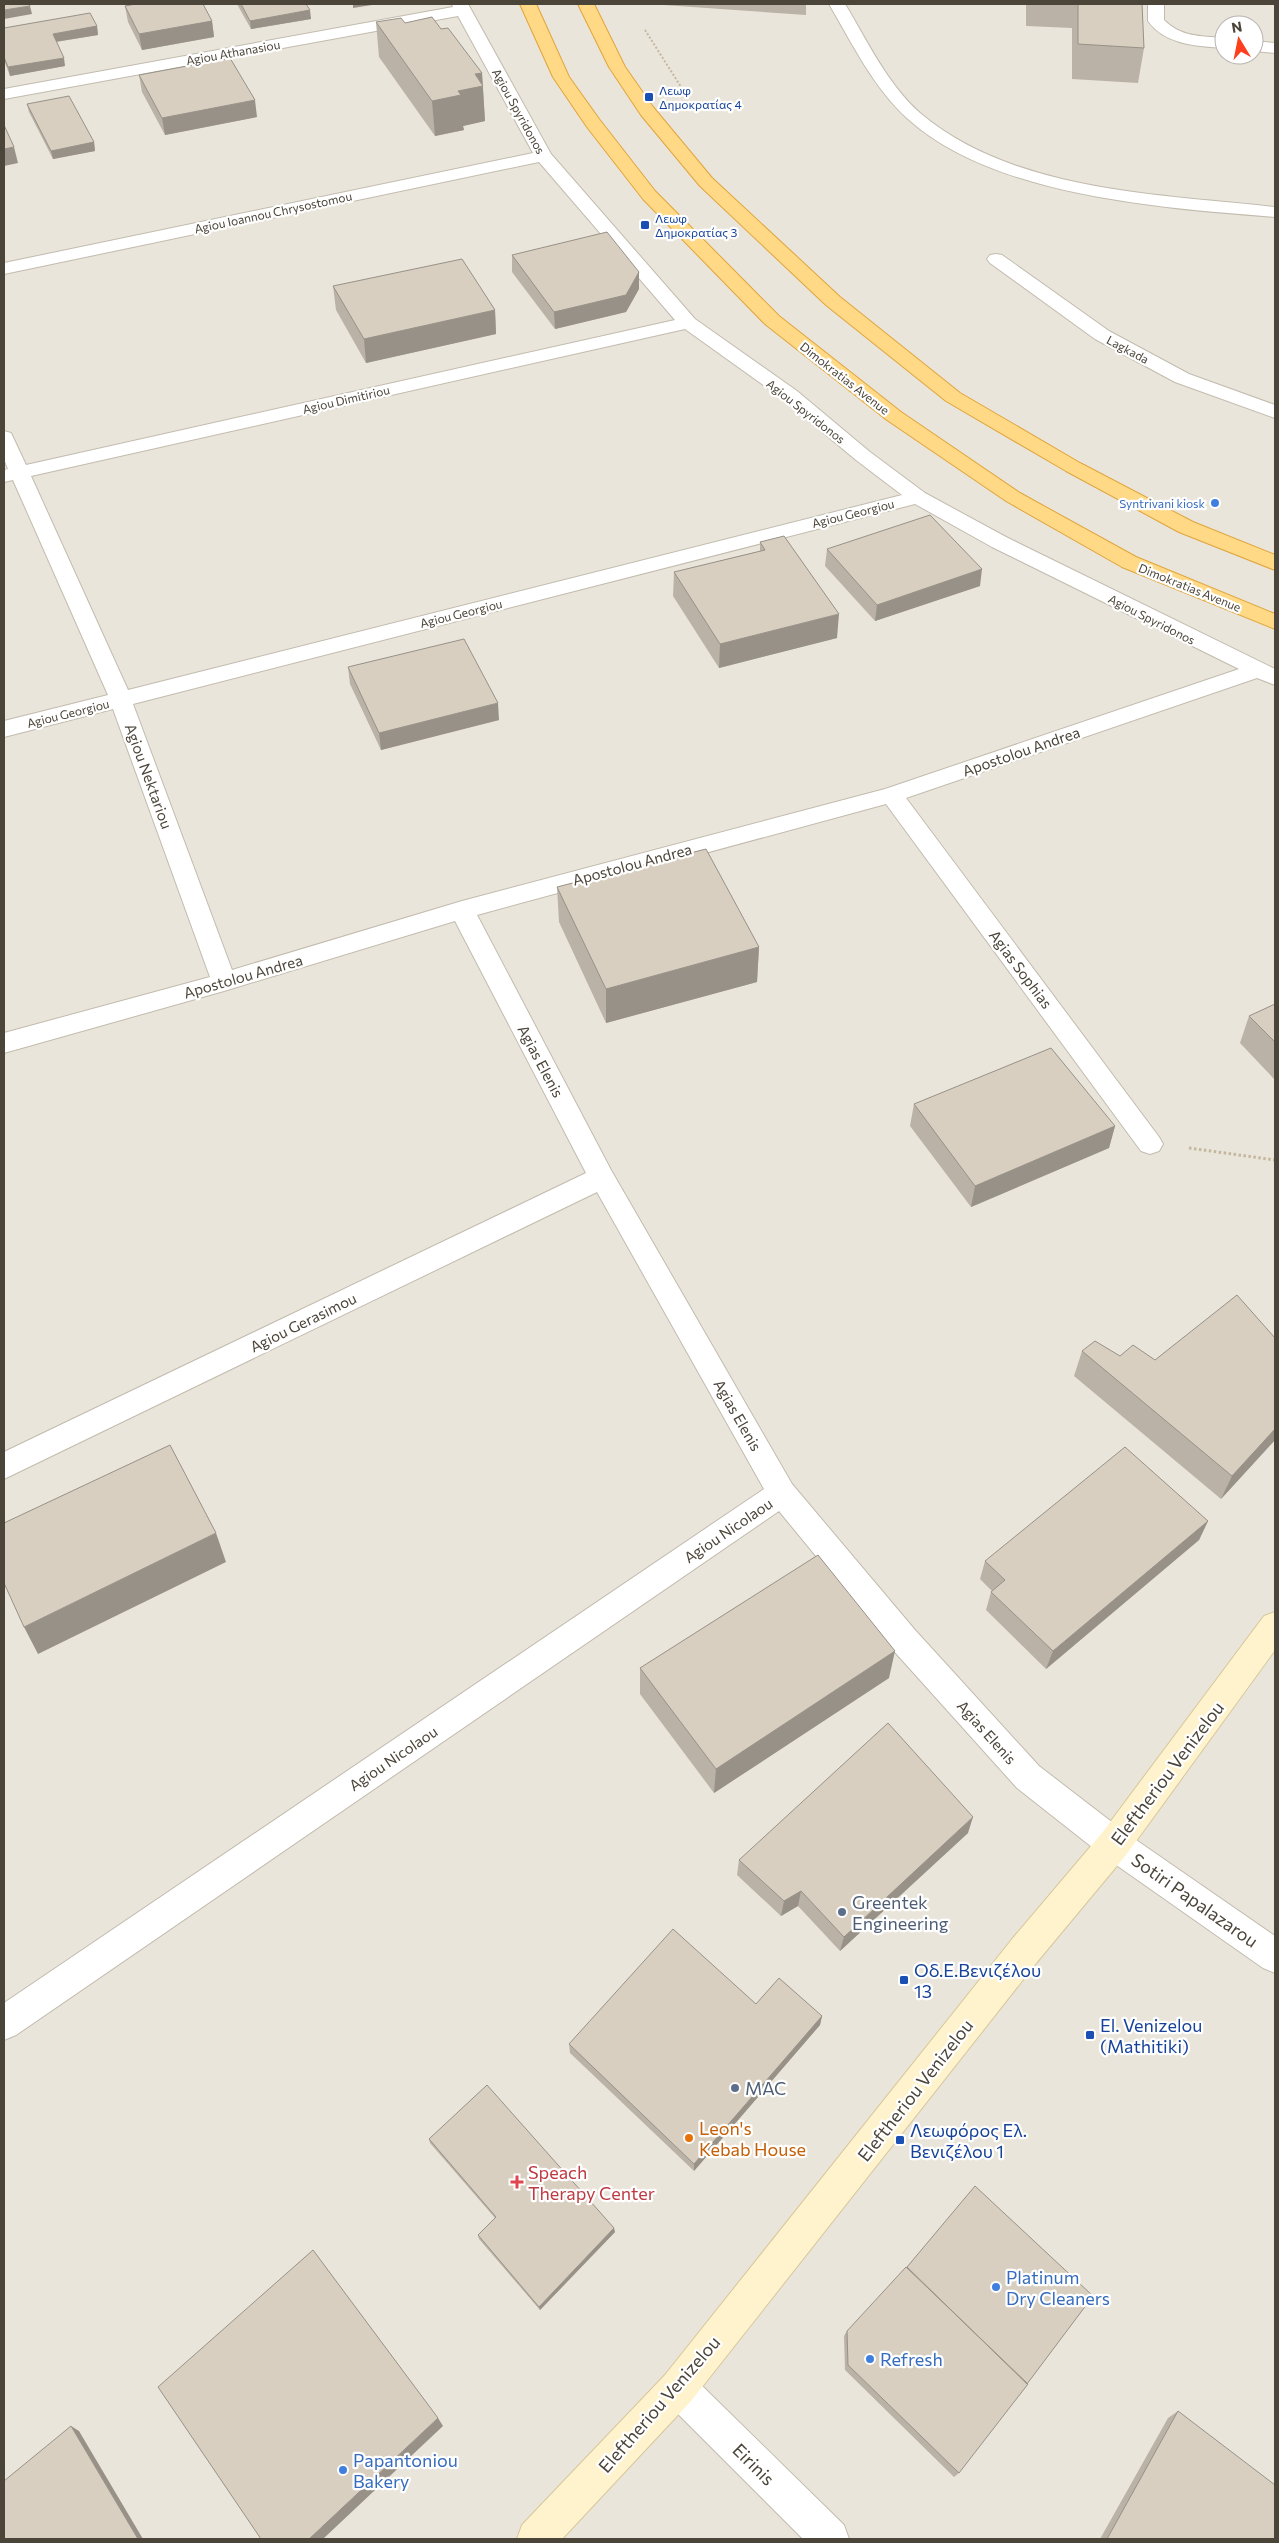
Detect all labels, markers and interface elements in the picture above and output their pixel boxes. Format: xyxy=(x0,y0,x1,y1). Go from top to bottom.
north arrow xyxy=(1214,15,1264,65)
text: N xyxy=(1230,17,1243,36)
street label: Agiou Athanasiou xyxy=(185,37,281,67)
street label: Agiou Spyridonos xyxy=(490,66,548,156)
place label: Λεωφ Δημοκρατίας 4 xyxy=(659,83,742,111)
marker: Λεωφ Δημοκρατίας 4 xyxy=(643,91,655,103)
street label: Agiou Ioannou Chrysostomou xyxy=(193,188,353,236)
place label: Λεωφ Δημοκρατίας 3 xyxy=(655,211,737,239)
marker: Λεωφ Δημοκρατίας 3 xyxy=(639,219,651,231)
street label: Lagkada xyxy=(1105,332,1151,366)
street label: Dimokratias Avenue xyxy=(798,339,892,417)
street label: Agiou Spyridonos xyxy=(764,376,848,446)
street label: Agiou Dimitiriou xyxy=(301,382,391,416)
street label: Agiou Georgiou xyxy=(810,496,896,530)
place label: Syntrivani kiosk xyxy=(1119,496,1205,510)
marker: Syntrivani kiosk xyxy=(1209,497,1221,509)
street label: Dimokratias Avenue xyxy=(1137,560,1243,614)
street label: Agiou Spyridonos xyxy=(1106,591,1198,647)
street label: Agiou Georgiou xyxy=(418,596,504,630)
street label: Agiou Georgiou xyxy=(25,696,111,730)
street label: Agiou Nektariou xyxy=(122,721,176,831)
street label: Apostolou Andrea xyxy=(960,722,1082,780)
street label: Apostolou Andrea xyxy=(570,839,694,889)
street label: Agias Sophias xyxy=(986,926,1056,1012)
street label: Apostolou Andrea xyxy=(181,950,305,1002)
street label: Agias Elenis xyxy=(514,1022,568,1100)
street label: Agiou Gerasimou xyxy=(247,1289,359,1355)
street label: Agias Elenis xyxy=(710,1376,766,1454)
street label: Agiou Nicolaou xyxy=(680,1494,776,1566)
street label: Agias Elenis xyxy=(954,1696,1020,1768)
street label: Eleftheriou Venizelou xyxy=(1106,1697,1228,1849)
street label: Agiou Nicolaou xyxy=(345,1722,441,1794)
street label: Sotiri Papalazarou xyxy=(1128,1848,1262,1952)
place label: Greentek Engineering xyxy=(852,1891,949,1934)
marker: Greentek Engineering xyxy=(836,1906,848,1918)
place label: Οδ.Ε.Βενιζέλου 13 xyxy=(914,1959,1041,2002)
marker: Οδ.Ε.Βενιζέλου 13 xyxy=(898,1974,910,1986)
place label: El. Venizelou (Mathitiki) xyxy=(1100,2014,1202,2057)
street label: Eleftheriou Venizelou xyxy=(853,2015,977,2165)
marker: El. Venizelou (Mathitiki) xyxy=(1084,2029,1096,2041)
place label: MAC xyxy=(745,2077,786,2099)
marker: MAC xyxy=(729,2082,741,2094)
place label: Leon's Kebab House xyxy=(699,2117,806,2160)
place label: Λεωφόρος Ελ. Βενιζέλου 1 xyxy=(910,2119,1027,2162)
marker: Leon's Kebab House xyxy=(683,2132,695,2144)
marker: Λεωφόρος Ελ. Βενιζέλου 1 xyxy=(894,2134,906,2146)
place label: Speach Therapy Center xyxy=(528,2161,655,2204)
marker: Speach Therapy Center xyxy=(510,2175,524,2189)
place label: Platinum Dry Cleaners xyxy=(1006,2266,1110,2309)
marker: Platinum Dry Cleaners xyxy=(990,2281,1002,2293)
street label: Eleftheriou Venizelou xyxy=(594,2331,724,2477)
place label: Refresh xyxy=(880,2348,943,2370)
marker: Refresh xyxy=(864,2353,876,2365)
street label: Eirinis xyxy=(728,2438,780,2490)
place label: Papantoniou Bakery xyxy=(353,2449,458,2492)
marker: Papantoniou Bakery xyxy=(337,2464,349,2476)

